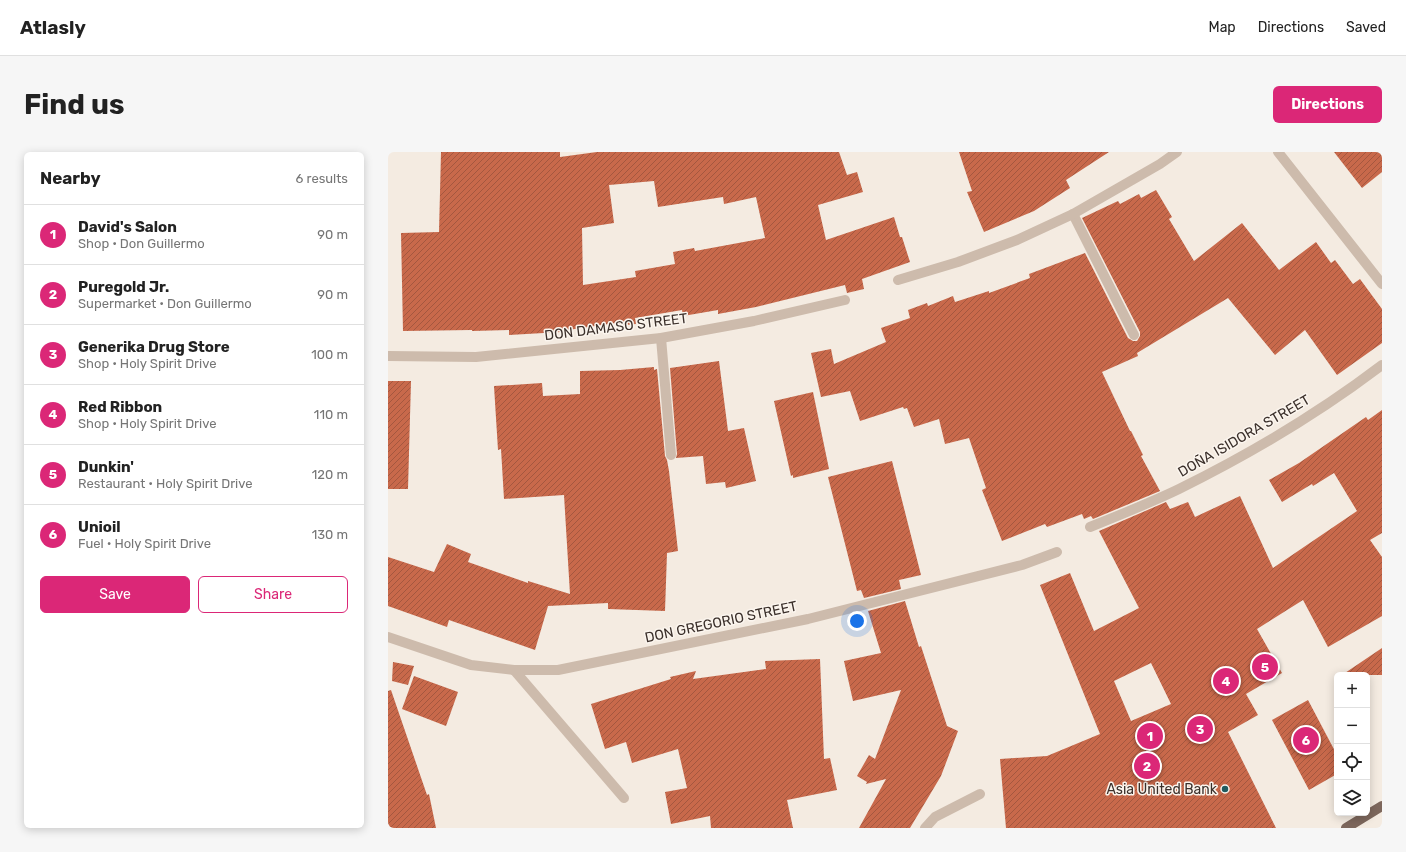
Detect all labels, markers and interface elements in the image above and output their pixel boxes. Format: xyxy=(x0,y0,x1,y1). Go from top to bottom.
text: Atlasly xyxy=(20,16,86,39)
text: Map xyxy=(1209,19,1236,36)
text: Directions xyxy=(1258,19,1324,36)
text: Saved xyxy=(1346,19,1386,36)
button: Directions xyxy=(1273,86,1382,123)
text: Find us xyxy=(24,88,124,121)
text: Nearby xyxy=(40,168,101,188)
text: 6 results xyxy=(296,171,348,186)
text: David's Salon xyxy=(78,218,177,236)
text: 1 xyxy=(50,227,56,242)
text: 90 m xyxy=(317,227,348,242)
text: Shop · Don Guillermo xyxy=(78,236,205,251)
text: Puregold Jr. xyxy=(78,278,169,296)
text: 2 xyxy=(49,287,57,302)
text: 90 m xyxy=(317,287,348,302)
text: Supermarket · Don Guillermo xyxy=(78,296,252,311)
street label: DON DAMASO STREET xyxy=(543,310,689,344)
text: Generika Drug Store xyxy=(78,338,230,356)
text: 3 xyxy=(49,347,57,362)
text: 100 m xyxy=(311,347,348,362)
text: Shop · Holy Spirit Drive xyxy=(78,356,216,371)
street label: DOÑA ISIDORA STREET xyxy=(1175,390,1313,481)
text: Red Ribbon xyxy=(78,398,162,416)
text: 4 xyxy=(49,407,57,422)
text: 110 m xyxy=(314,407,348,422)
text: Shop · Holy Spirit Drive xyxy=(78,416,216,431)
text: Dunkin' xyxy=(78,458,134,476)
text: 5 xyxy=(49,467,57,482)
text: 120 m xyxy=(312,467,348,482)
text: Restaurant · Holy Spirit Drive xyxy=(78,476,253,491)
text: Unioil xyxy=(78,518,121,536)
text: 6 xyxy=(49,527,57,542)
text: 130 m xyxy=(312,527,348,542)
text: Fuel · Holy Spirit Drive xyxy=(78,536,211,551)
button: Save xyxy=(40,576,190,613)
button: Share xyxy=(198,576,348,613)
street label: DON GREGORIO STREET xyxy=(643,598,799,646)
your location xyxy=(847,611,867,631)
pin: 5 xyxy=(1252,652,1278,682)
pin: 4 xyxy=(1213,666,1239,696)
map controls xyxy=(1334,672,1370,816)
button: + xyxy=(1334,672,1370,708)
button: − xyxy=(1334,708,1370,744)
pin: 3 xyxy=(1187,714,1213,744)
pin: 1 xyxy=(1137,721,1163,751)
pin: 6 xyxy=(1293,725,1319,755)
button: locate xyxy=(1334,744,1370,780)
pin: 2 xyxy=(1134,751,1160,781)
button: layers xyxy=(1334,780,1370,816)
place label: Asia United Bank xyxy=(1106,781,1218,798)
marker: Asia United Bank xyxy=(1220,784,1230,794)

